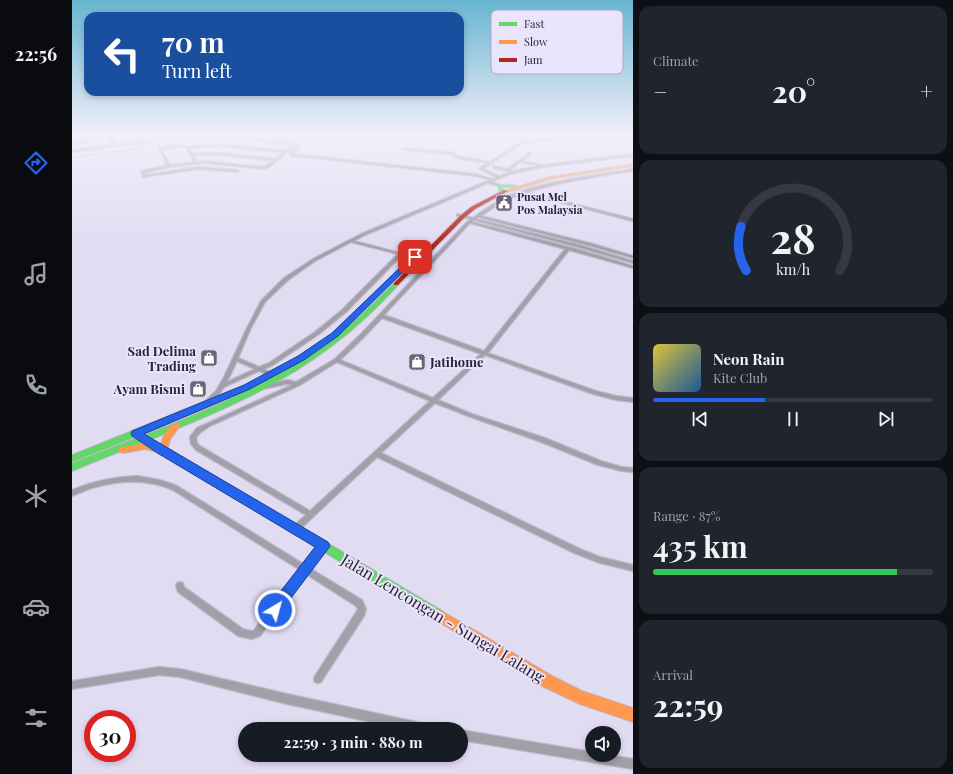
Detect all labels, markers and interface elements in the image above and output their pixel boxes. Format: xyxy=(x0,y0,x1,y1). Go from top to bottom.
legend xyxy=(491,10,623,74)
text: Fast xyxy=(524,16,544,31)
text: 70 m xyxy=(162,23,225,60)
icon: left xyxy=(96,28,148,80)
text: Slow xyxy=(524,34,548,49)
text: 22:56 xyxy=(15,42,57,66)
text: Jam xyxy=(523,52,543,67)
text: Climate xyxy=(653,52,699,69)
text: Turn left xyxy=(162,59,232,83)
text: 20° xyxy=(772,71,815,111)
text: − xyxy=(653,76,667,106)
text: + xyxy=(920,76,933,106)
icon: directions xyxy=(22,149,50,177)
place label: Pusat Mel Pos Malaysia xyxy=(517,189,583,217)
public building icon: Pusat Mel Pos Malaysia xyxy=(494,193,514,213)
text: 28 xyxy=(770,209,816,264)
pin xyxy=(398,240,432,274)
icon: arrive xyxy=(404,246,426,268)
icon: music xyxy=(22,260,50,288)
text: km/h xyxy=(776,260,811,279)
place label: Sad Delima Trading xyxy=(128,342,197,374)
shop icon: Sad Delima Trading xyxy=(199,348,219,368)
text: Neon Rain xyxy=(713,349,784,369)
shop icon: Jatihome xyxy=(407,352,427,372)
place label: Jatihome xyxy=(429,353,484,370)
text: Kite Club xyxy=(713,369,767,386)
icon: phone xyxy=(22,371,50,399)
shop icon: Ayam Bismi xyxy=(188,379,208,399)
place label: Ayam Bismi xyxy=(113,380,185,397)
icon: previous xyxy=(689,408,711,430)
icon: pause xyxy=(782,408,804,430)
icon: next xyxy=(875,408,897,430)
icon: climate xyxy=(22,482,50,510)
text: Range · 87% xyxy=(653,507,720,524)
text: 435 km xyxy=(653,526,748,566)
street label: Jalan Lencongan - Sungai Lalang xyxy=(337,548,549,687)
position arrow xyxy=(254,589,296,631)
icon: car xyxy=(22,593,50,621)
text: Arrival xyxy=(653,666,693,683)
text: 22:59 xyxy=(653,685,723,725)
icon: filters xyxy=(22,704,50,732)
speed limit sign: 30 xyxy=(84,710,136,762)
map controls xyxy=(585,726,621,762)
button: sound xyxy=(585,726,621,762)
text: 22:59 · 3 min · 880 m xyxy=(283,732,423,752)

